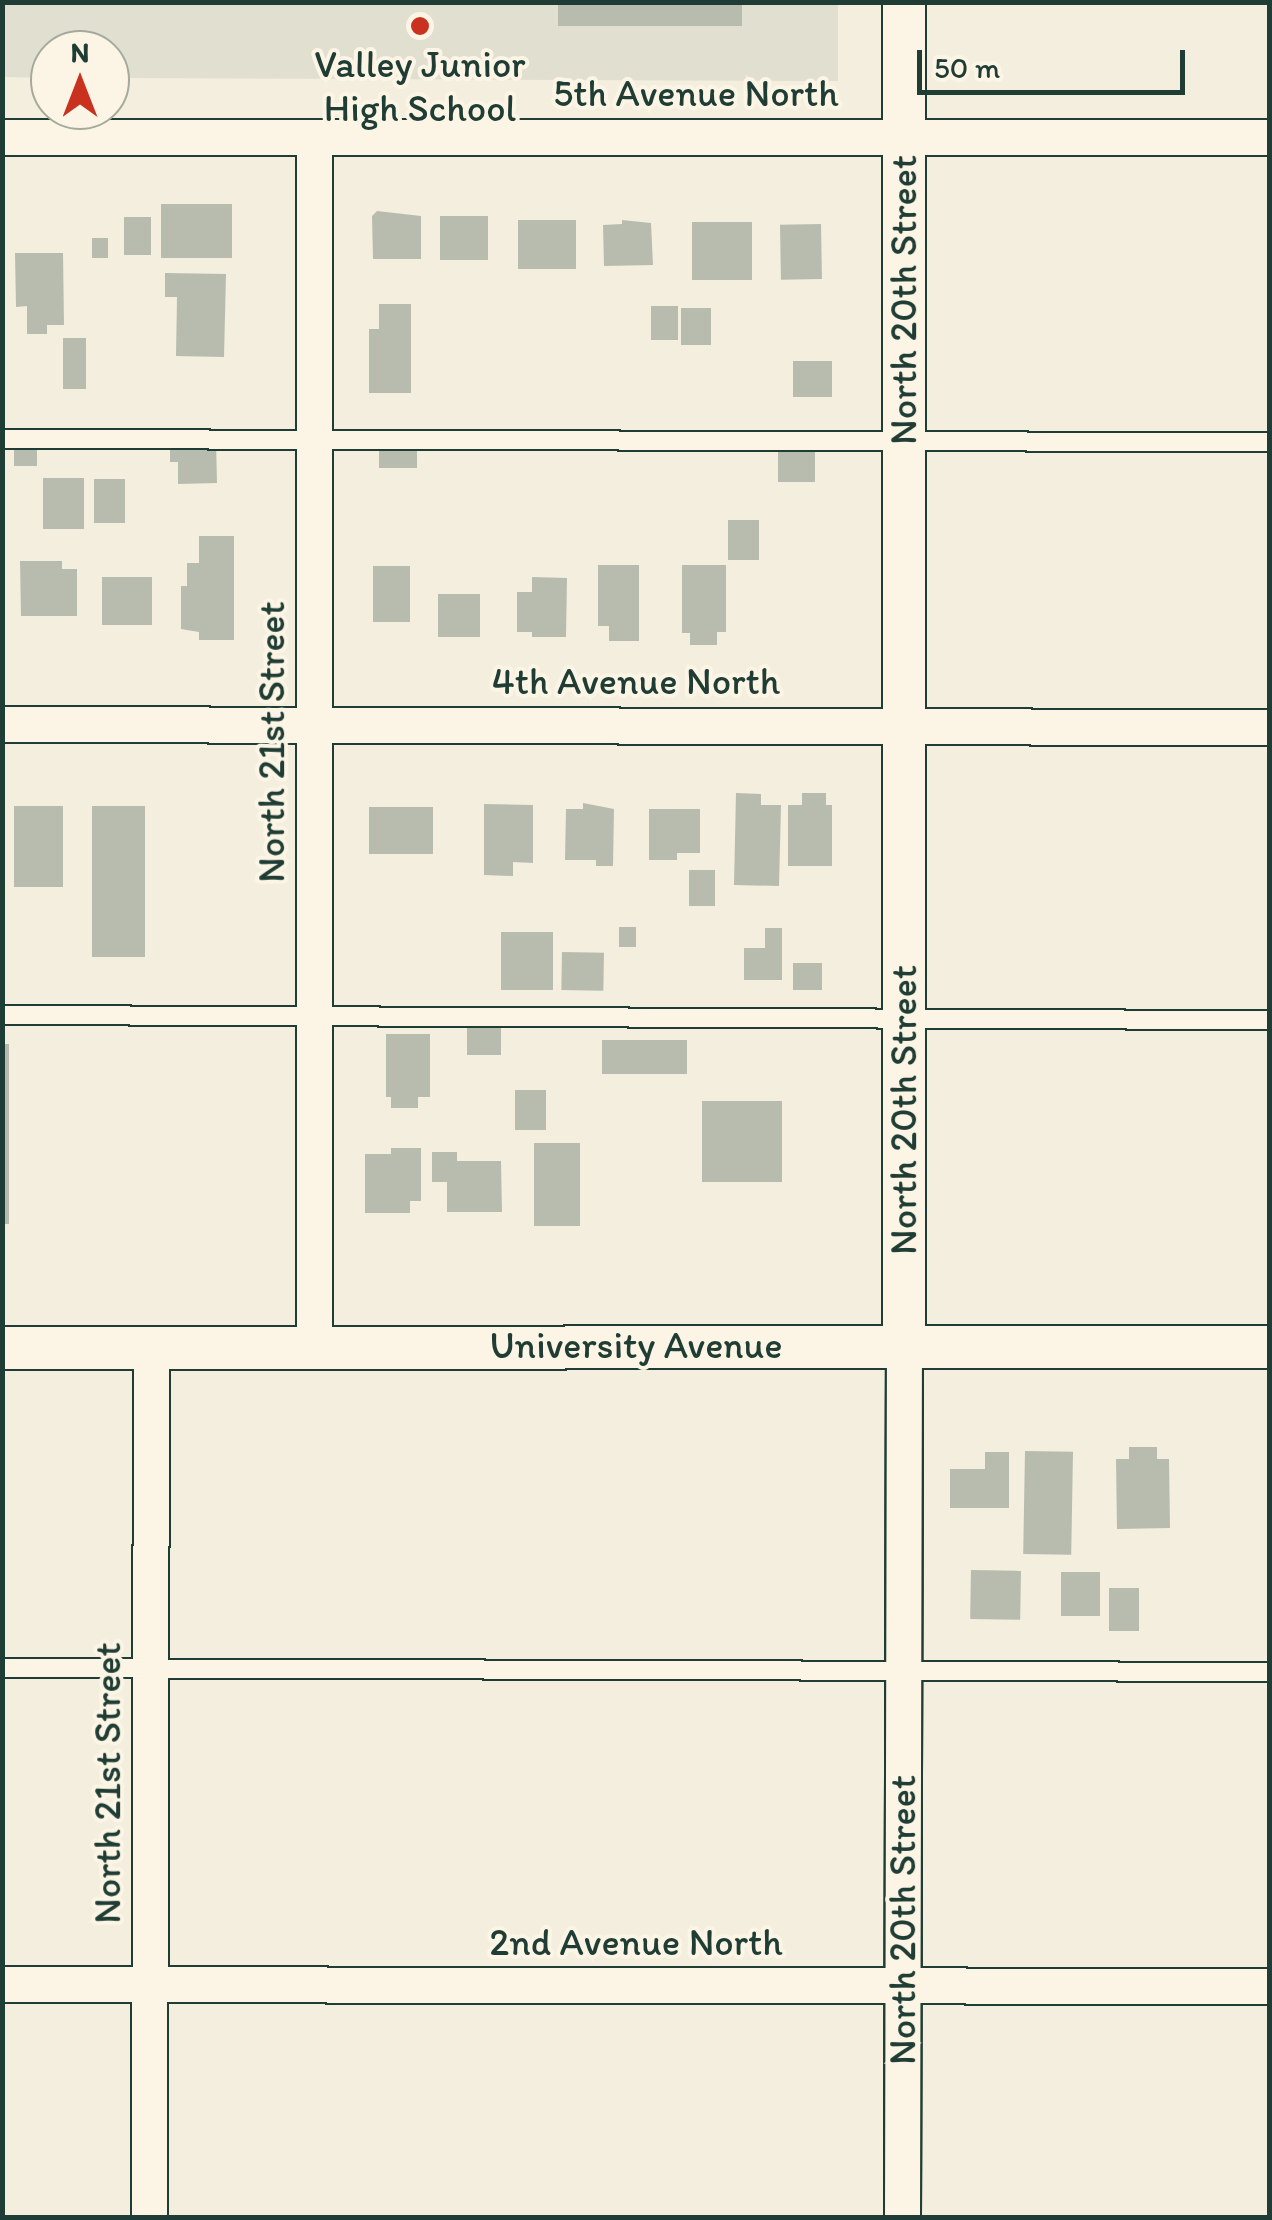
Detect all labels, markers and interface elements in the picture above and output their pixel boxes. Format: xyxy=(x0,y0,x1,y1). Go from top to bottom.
marker: Valley Junior High School xyxy=(409,15,431,37)
north arrow xyxy=(30,30,130,130)
scale bar xyxy=(922,30,1190,92)
text: N xyxy=(71,35,89,69)
place label: Valley Junior High School xyxy=(315,42,525,132)
text: 50 m xyxy=(934,49,1000,86)
street label: 5th Avenue North xyxy=(554,71,838,117)
street label: North 20th Street xyxy=(881,155,927,445)
street label: North 21st Street xyxy=(249,602,295,882)
street label: 4th Avenue North xyxy=(492,659,780,705)
street label: North 20th Street xyxy=(881,965,927,1255)
street label: University Avenue xyxy=(489,1323,783,1369)
street label: North 21st Street xyxy=(85,1643,131,1923)
street label: North 20th Street xyxy=(880,1775,926,2065)
street label: 2nd Avenue North xyxy=(490,1920,782,1966)

